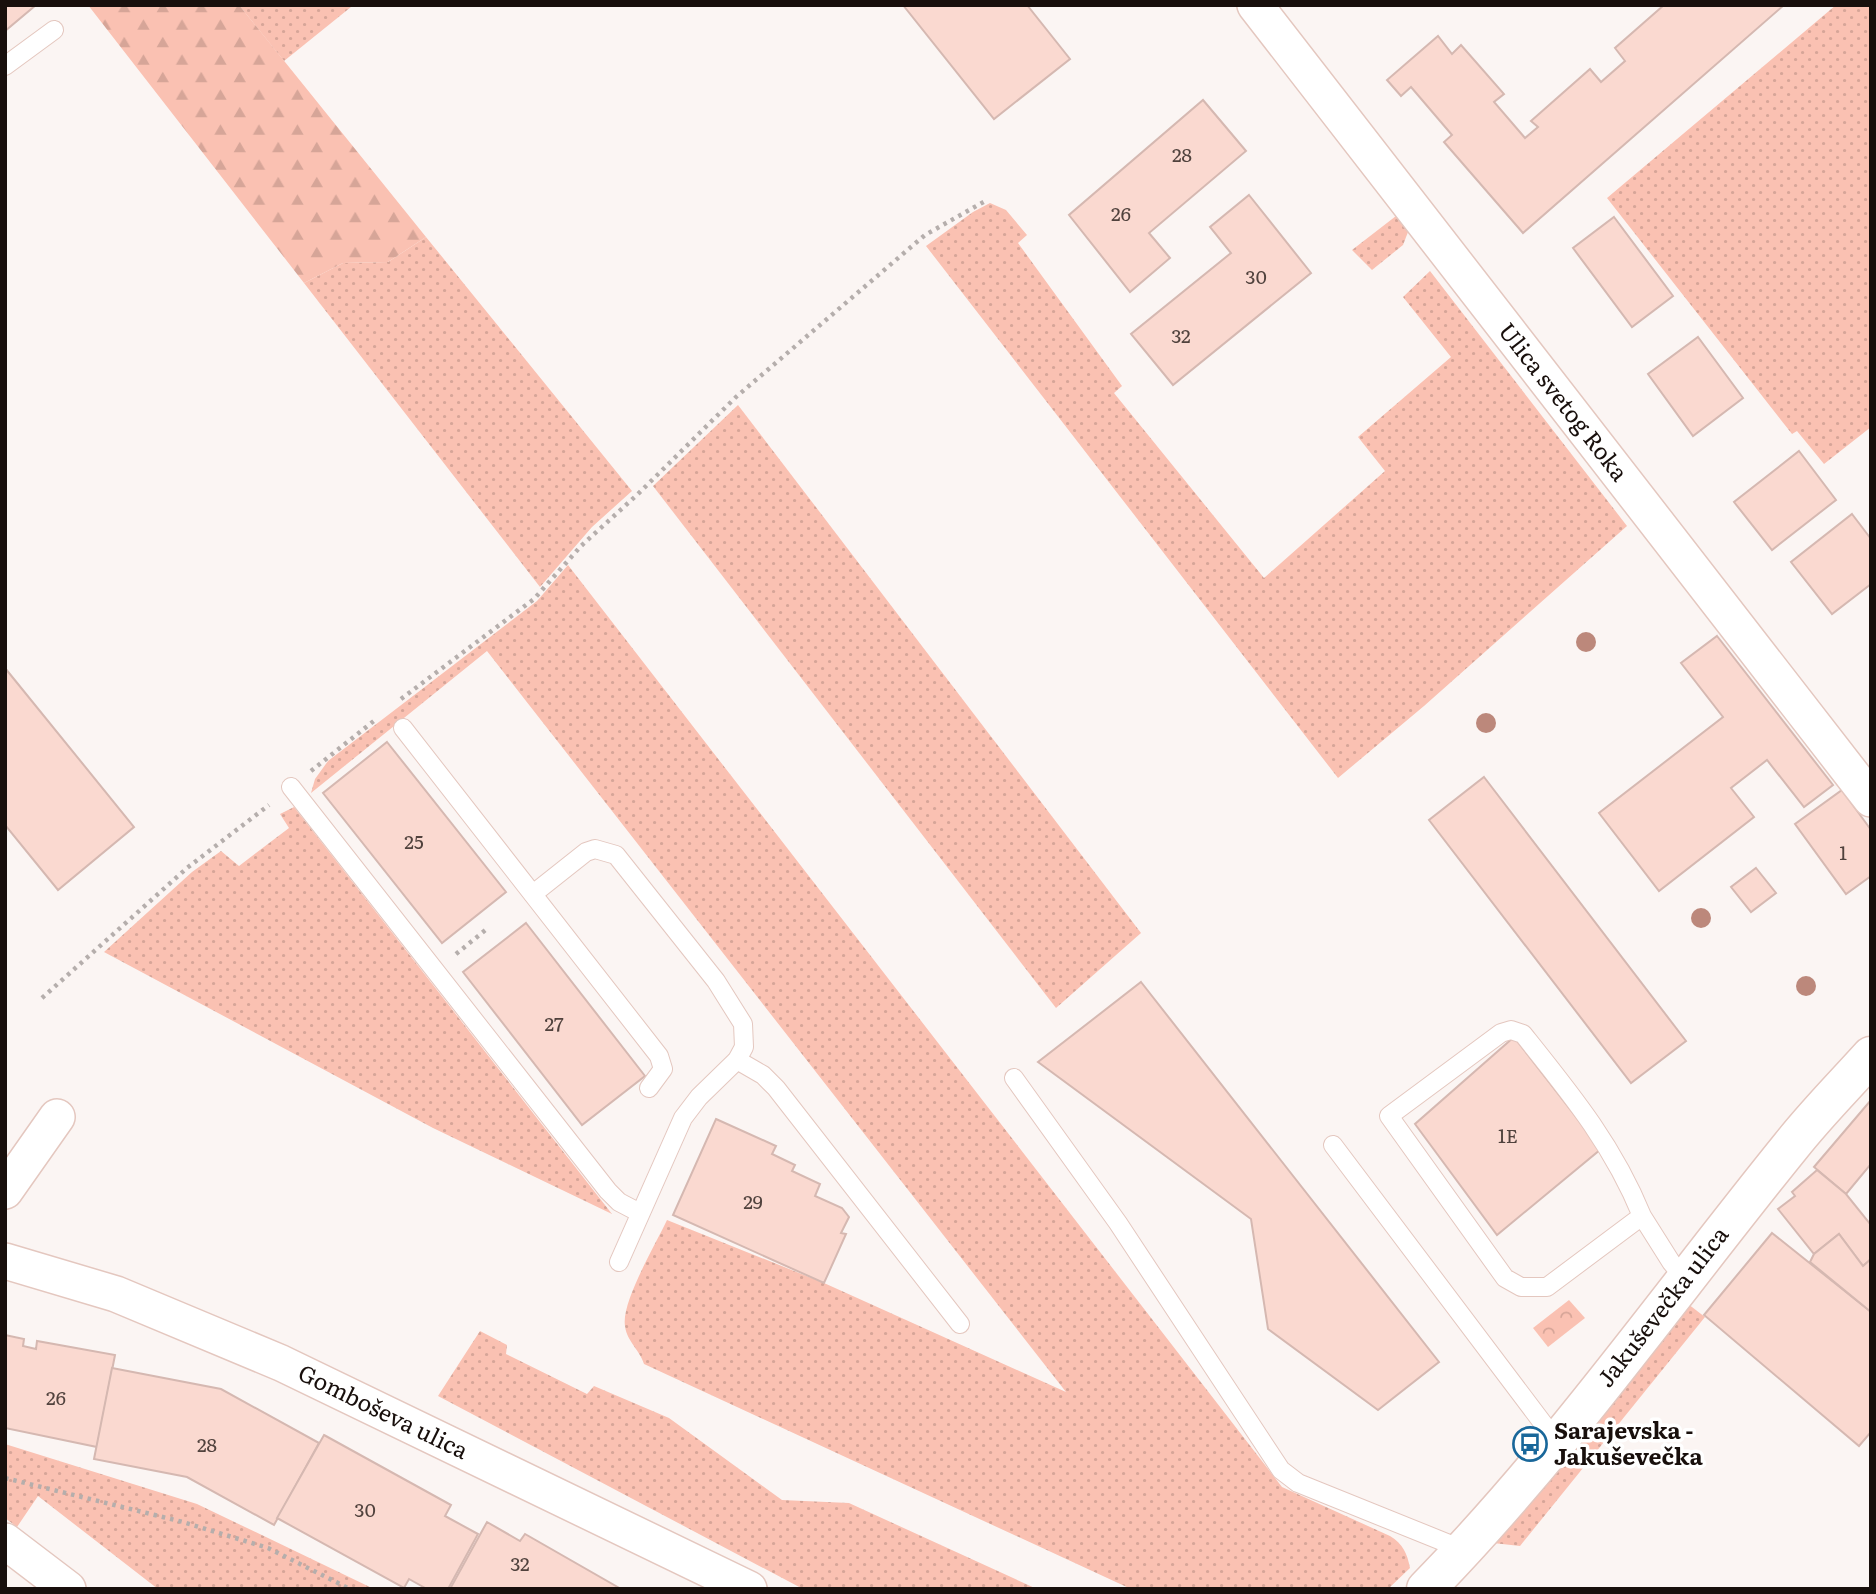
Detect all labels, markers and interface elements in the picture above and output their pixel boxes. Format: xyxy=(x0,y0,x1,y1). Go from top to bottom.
house number: 28 xyxy=(1172,140,1192,168)
house number: 26 xyxy=(1111,199,1131,227)
house number: 30 xyxy=(1245,262,1267,290)
street label: Ulica svetog Roka xyxy=(1492,314,1638,488)
house number: 32 xyxy=(1171,321,1191,349)
house number: 25 xyxy=(404,827,424,855)
house number: 1 xyxy=(1839,838,1847,866)
house number: 27 xyxy=(544,1009,564,1037)
house number: 1E xyxy=(1498,1121,1518,1149)
house number: 29 xyxy=(743,1187,763,1215)
street label: Jakuševečka ulica xyxy=(1588,1218,1735,1393)
street label: Gomboševa ulica xyxy=(293,1354,475,1466)
house number: 26 xyxy=(46,1383,66,1411)
place label: Sarajevska - Jakuševečka xyxy=(1554,1412,1703,1472)
bus stop icon: Sarajevska - Jakuševečka xyxy=(1511,1425,1549,1463)
house number: 28 xyxy=(197,1430,217,1458)
house number: 30 xyxy=(354,1495,376,1523)
house number: 32 xyxy=(510,1549,530,1577)

